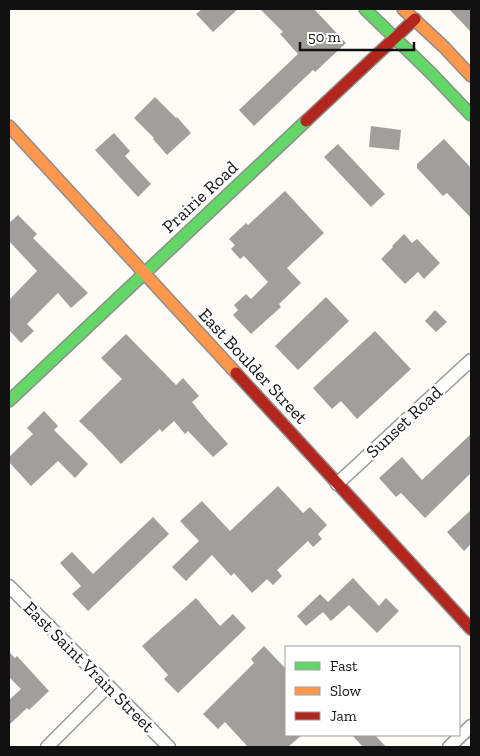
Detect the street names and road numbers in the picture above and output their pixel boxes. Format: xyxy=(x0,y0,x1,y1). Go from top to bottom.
street label: Prairie Road xyxy=(158,156,242,238)
street label: East Boulder Street xyxy=(194,304,312,429)
street label: Sunset Road xyxy=(361,381,447,463)
street label: East Saint Vrain Street xyxy=(19,597,159,737)

